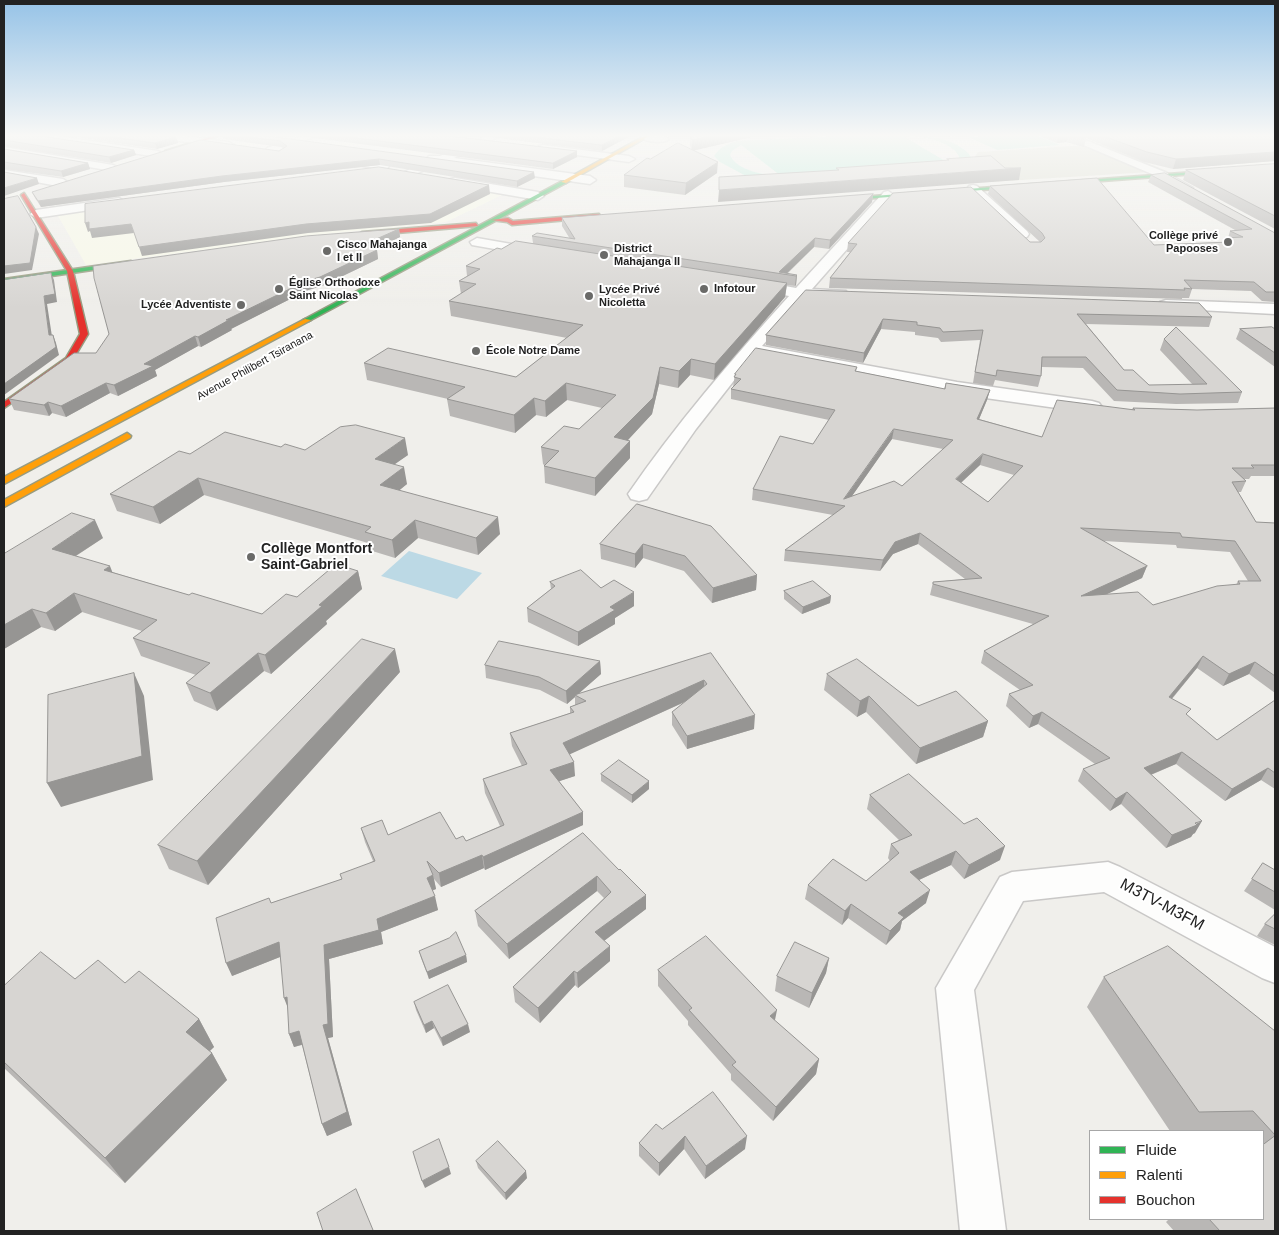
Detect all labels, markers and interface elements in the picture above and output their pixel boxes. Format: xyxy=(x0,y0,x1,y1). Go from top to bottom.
place label: Collège privé Papooses xyxy=(1149,229,1218,255)
marker: Collège privé Papooses xyxy=(1222,236,1234,248)
place label: Cisco Mahajanga I et II xyxy=(337,238,427,264)
place label: District Mahajanga II xyxy=(614,242,680,268)
marker: Cisco Mahajanga I et II xyxy=(321,245,333,257)
marker: District Mahajanga II xyxy=(598,249,610,261)
place label: Église Orthodoxe Saint Nicolas xyxy=(289,276,380,302)
place label: Infotour xyxy=(714,282,756,296)
marker: Église Orthodoxe Saint Nicolas xyxy=(273,283,285,295)
place label: Lycée Privé Nicoletta xyxy=(599,283,660,309)
marker: Infotour xyxy=(698,283,710,295)
marker: Lycée Privé Nicoletta xyxy=(583,290,595,302)
place label: Lycée Adventiste xyxy=(141,298,231,312)
marker: Lycée Adventiste xyxy=(235,299,247,311)
street label: Avenue Philibert Tsiranana xyxy=(195,329,315,403)
place label: École Notre Dame xyxy=(486,344,580,358)
marker: École Notre Dame xyxy=(470,345,482,357)
place label: Collège Montfort Saint-Gabriel xyxy=(261,541,372,574)
marker: Collège Montfort Saint-Gabriel xyxy=(245,551,257,563)
street label: M3TV-M3FM xyxy=(1117,875,1207,935)
legend xyxy=(1089,1130,1264,1220)
text: Fluide xyxy=(1136,1141,1177,1158)
text: Ralenti xyxy=(1136,1166,1183,1183)
text: Bouchon xyxy=(1136,1191,1195,1208)

